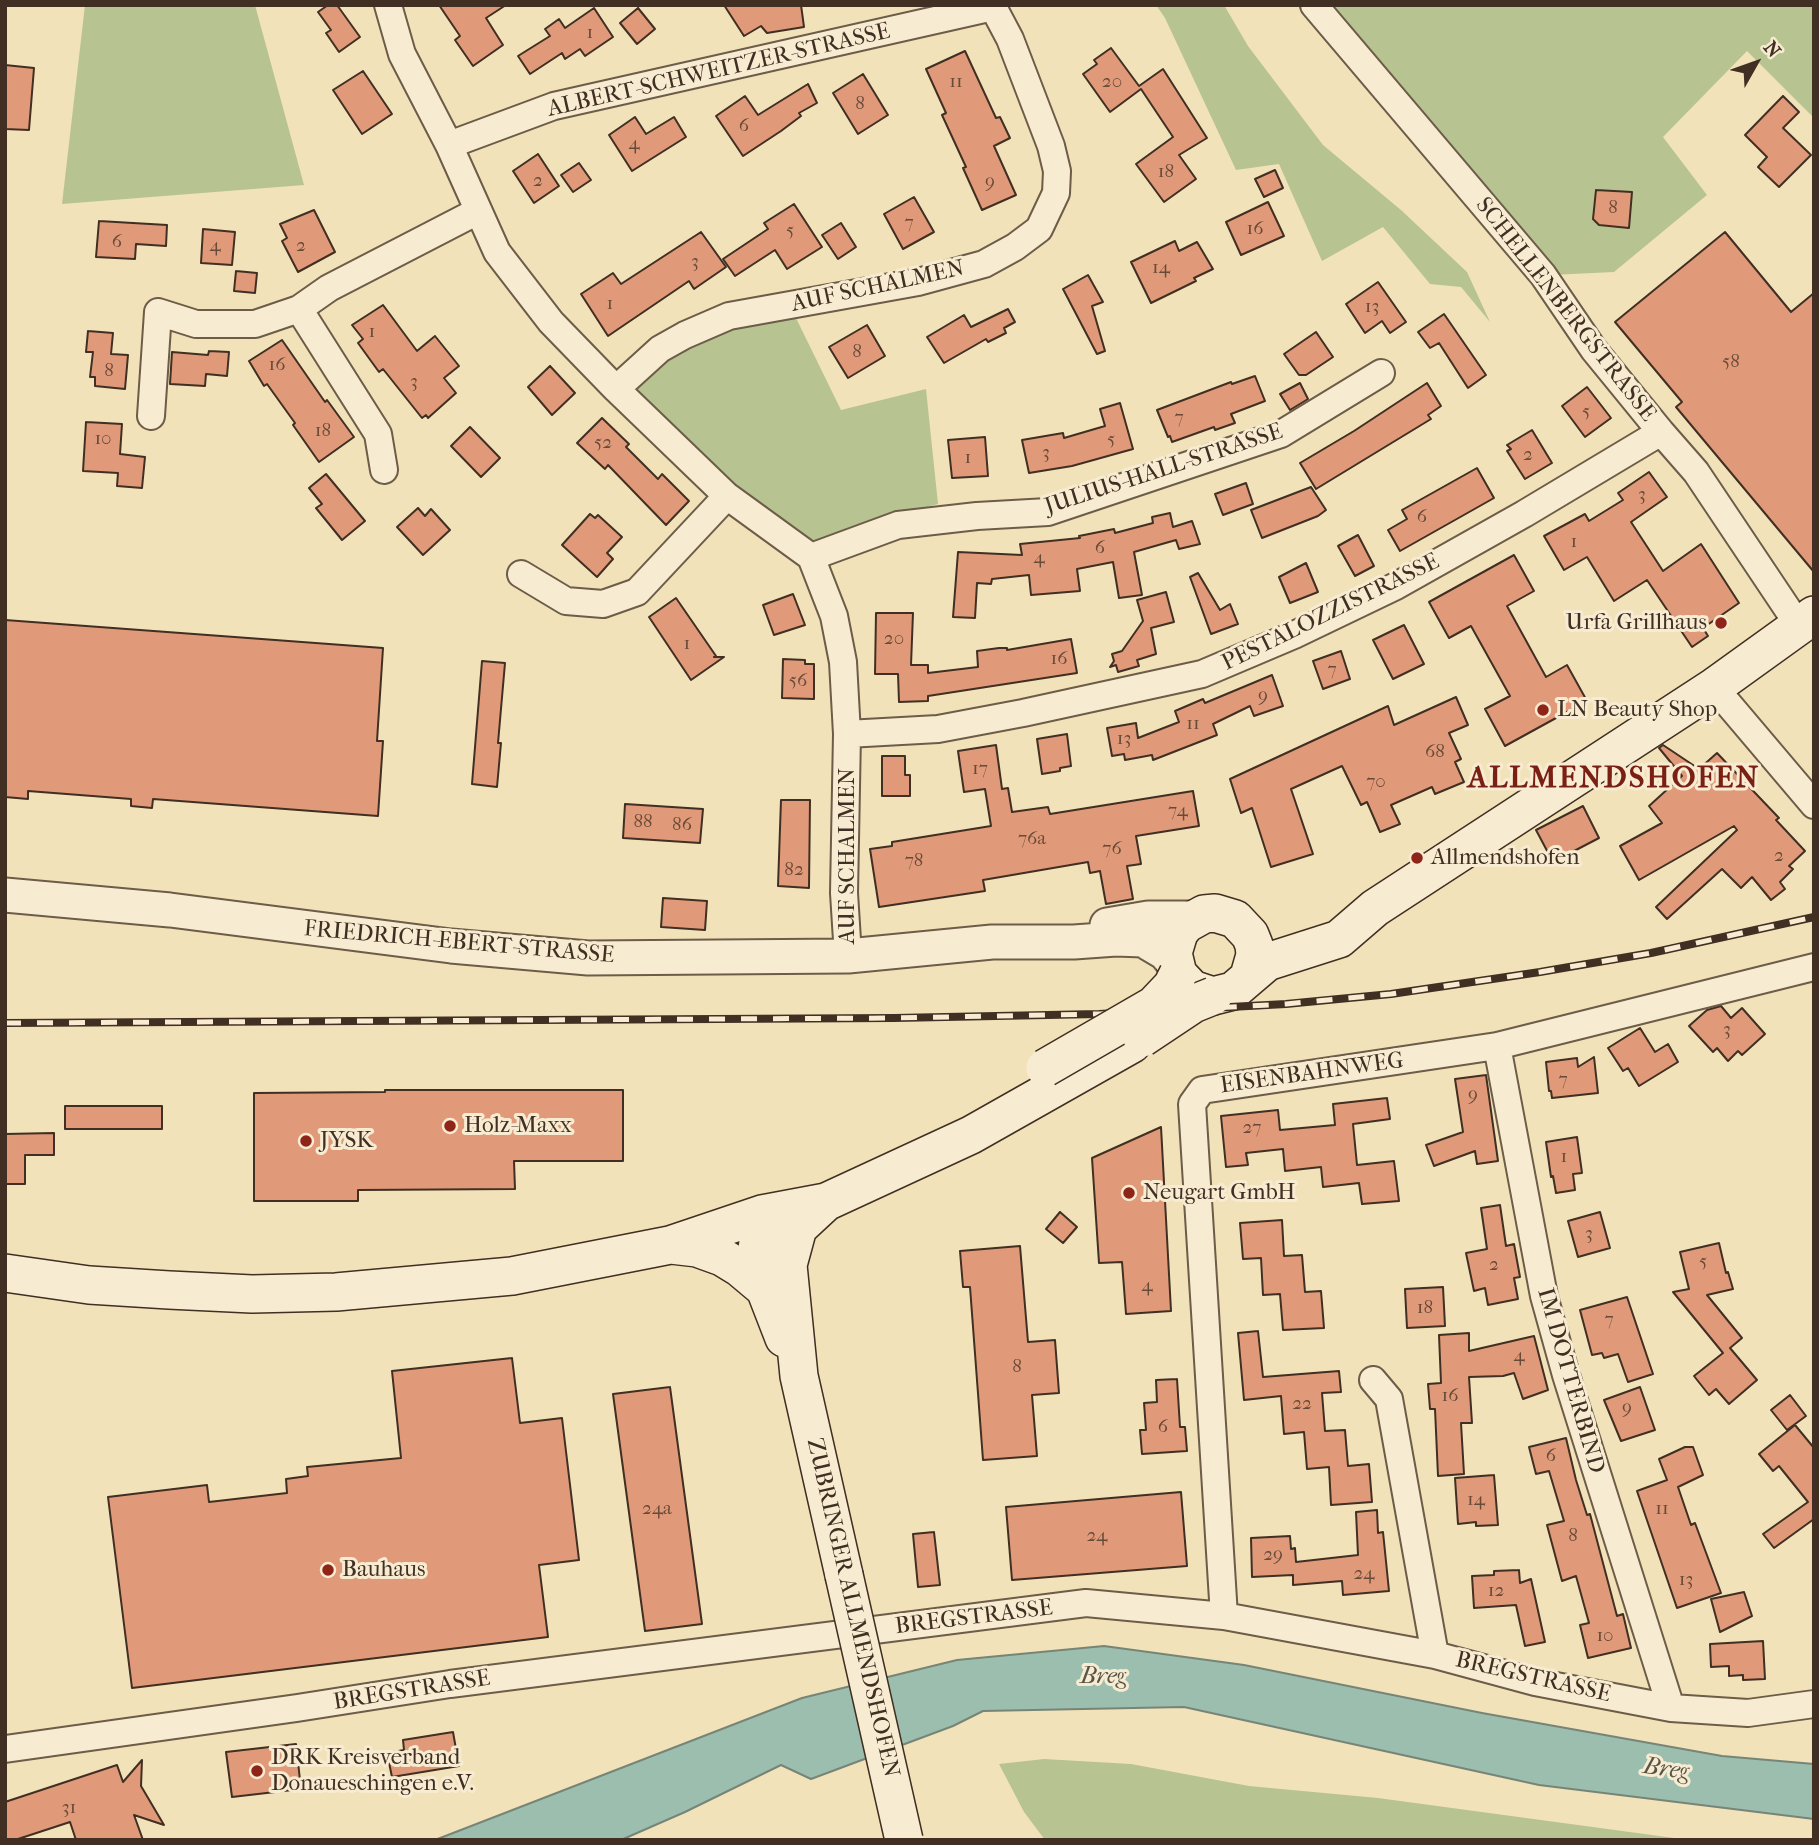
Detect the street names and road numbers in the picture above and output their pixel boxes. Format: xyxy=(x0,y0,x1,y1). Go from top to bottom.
street label: ALBERT-SCHWEITZER-STRASSE xyxy=(545,18,893,124)
street label: SCHELLENBERGSTRASSE xyxy=(1469,192,1661,428)
street label: AUF SCHALMEN xyxy=(789,255,967,319)
street label: JULIUS-HALL-STRASSE xyxy=(1042,418,1286,522)
street label: PESTALOZZISTRASSE xyxy=(1218,548,1444,678)
street label: AUF SCHALMEN xyxy=(834,768,862,944)
street label: FRIEDRICH-EBERT-STRASSE xyxy=(303,916,615,970)
street label: EISENBAHNWEG xyxy=(1219,1047,1405,1101)
street label: IM DOTTERBIND xyxy=(1530,1285,1610,1477)
street label: ZUBRINGER ALLMENDSHOFEN xyxy=(799,1436,905,1780)
street label: BREGSTRASSE xyxy=(894,1595,1054,1641)
street label: BREGSTRASSE xyxy=(1453,1647,1613,1709)
street label: BREGSTRASSE xyxy=(332,1665,492,1717)

